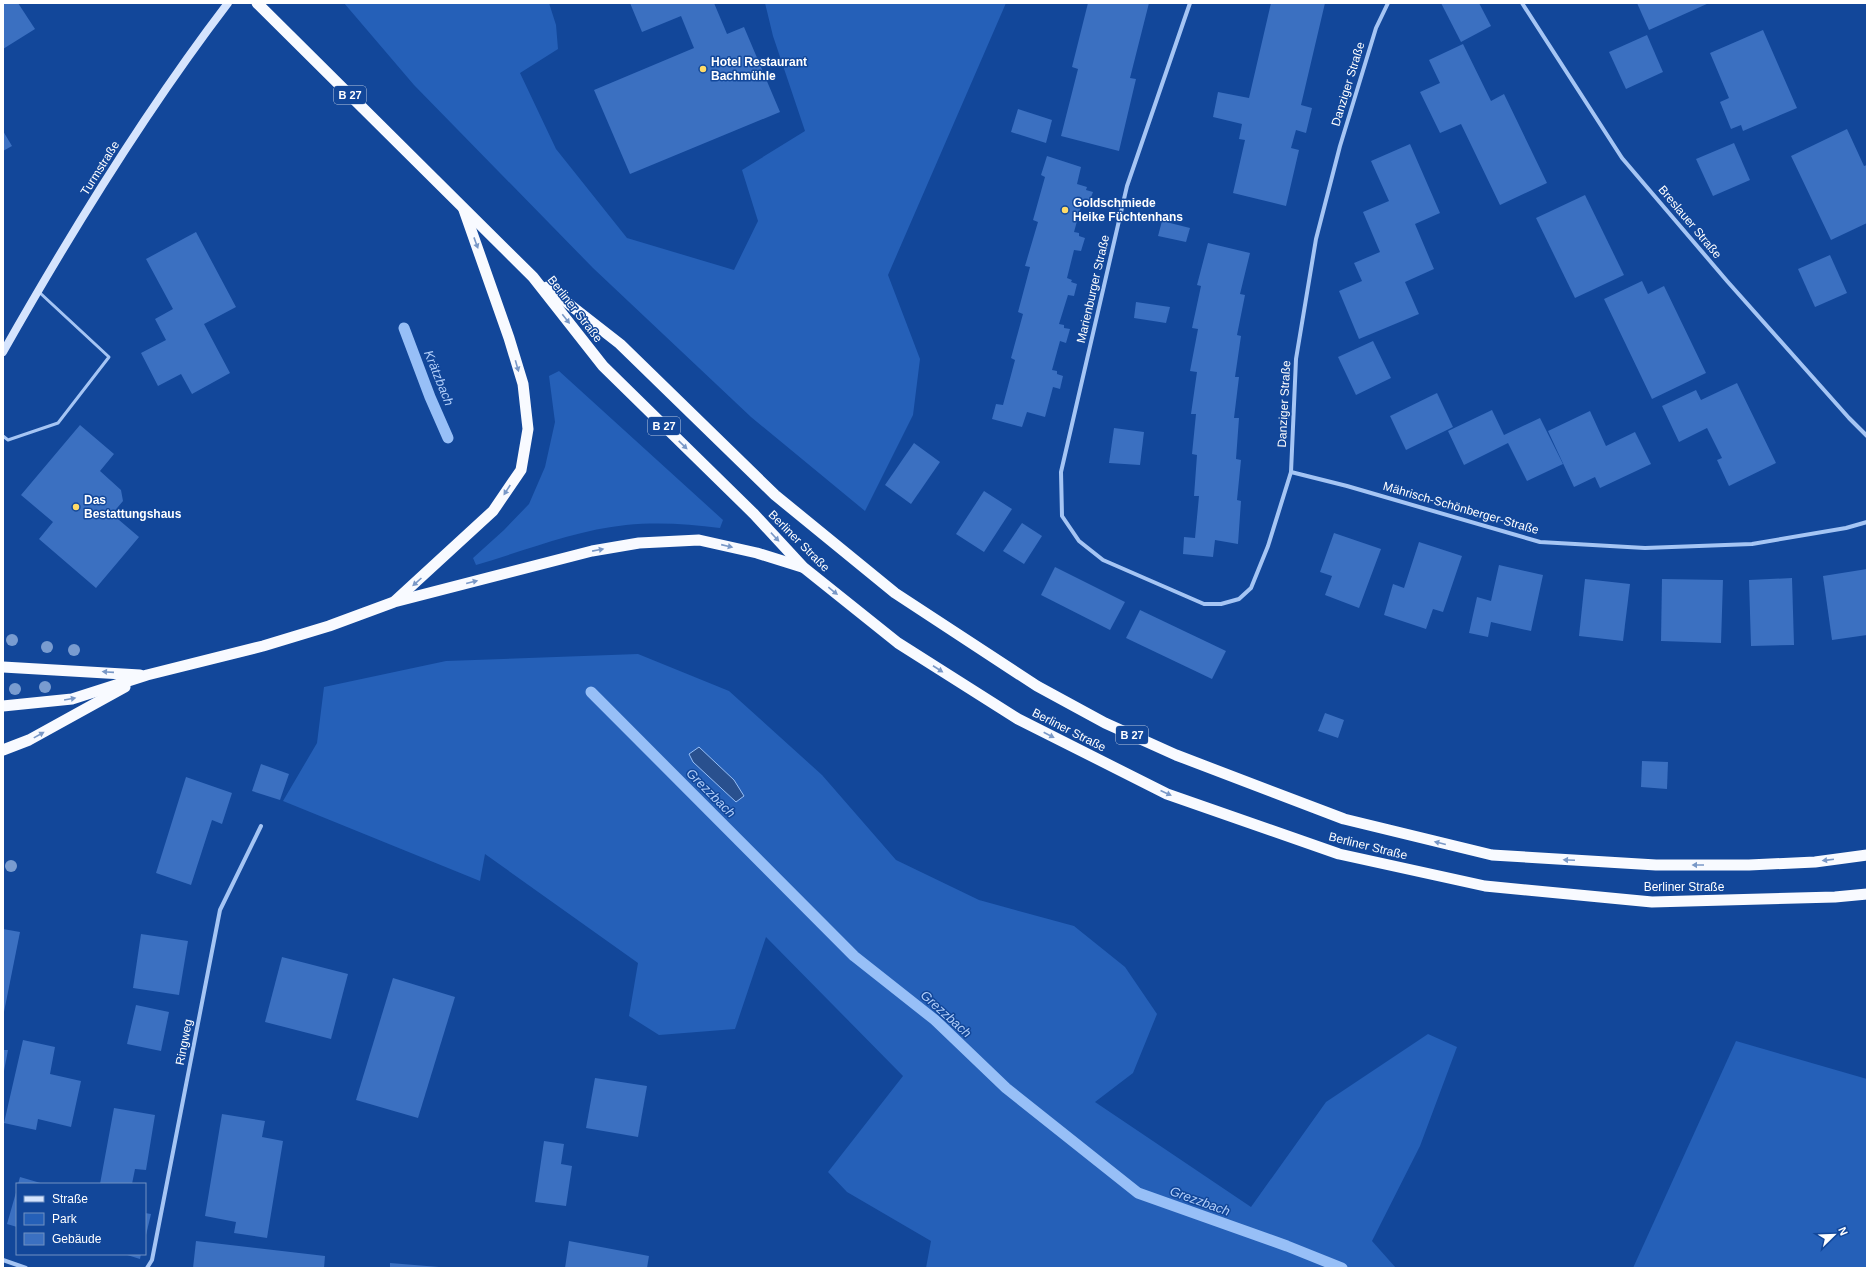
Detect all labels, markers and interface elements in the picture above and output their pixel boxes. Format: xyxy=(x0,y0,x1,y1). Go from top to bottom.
street label: Danziger Straße xyxy=(1329,40,1368,128)
place label: Hotel Restaurant Bachmühle xyxy=(711,55,807,83)
marker: Hotel Restaurant Bachmühle xyxy=(698,64,708,74)
road number: B 27 xyxy=(334,86,366,104)
street label: Turmstraße xyxy=(78,138,122,198)
street label: Breslauer Straße xyxy=(1655,183,1725,261)
place label: Goldschmiede Heike Füchtenhans xyxy=(1073,196,1183,224)
marker: Goldschmiede Heike Füchtenhans xyxy=(1060,205,1070,215)
street label: Marienburger Straße xyxy=(1074,233,1112,345)
one-way arrow xyxy=(473,237,479,249)
street label: Berliner Straße xyxy=(545,273,606,345)
one-way arrow xyxy=(562,313,571,324)
water label: Krätzbach xyxy=(421,348,457,408)
one-way arrow xyxy=(514,360,520,372)
street label: Danziger Straße xyxy=(1275,360,1293,448)
road number: B 27 xyxy=(648,417,680,435)
one-way arrow xyxy=(678,440,688,449)
street label: Mährisch-Schönberger-Straße xyxy=(1381,479,1541,537)
one-way arrow xyxy=(504,484,511,496)
place label: Das Bestattungshaus xyxy=(84,493,182,521)
marker: Das Bestattungshaus xyxy=(71,502,81,512)
street label: Berliner Straße xyxy=(766,508,833,575)
one-way arrow xyxy=(770,532,779,541)
one-way arrow xyxy=(721,544,733,550)
one-way arrow xyxy=(592,547,604,553)
one-way arrow xyxy=(412,577,421,586)
one-way arrow xyxy=(466,579,478,585)
one-way arrow xyxy=(828,587,839,596)
one-way arrow xyxy=(932,665,943,672)
one-way arrow xyxy=(102,669,114,676)
one-way arrow xyxy=(63,695,76,701)
street label: Berliner Straße xyxy=(1030,705,1108,755)
road number: B 27 xyxy=(1116,726,1148,744)
one-way arrow xyxy=(33,731,45,738)
one-way arrow xyxy=(1044,732,1055,738)
water label: Grezzbach xyxy=(683,765,739,821)
one-way arrow xyxy=(1160,790,1171,796)
street label: Berliner Straße xyxy=(1327,829,1409,863)
one-way arrow xyxy=(1434,839,1446,845)
one-way arrow xyxy=(1563,856,1575,863)
one-way arrow xyxy=(1822,857,1834,863)
one-way arrow xyxy=(1691,862,1704,868)
street label: Berliner Straße xyxy=(1644,880,1725,894)
water label: Grezzbach xyxy=(918,987,974,1041)
street label: Ringweg xyxy=(173,1018,195,1066)
legend xyxy=(16,1183,146,1255)
water label: Grezzbach xyxy=(1168,1183,1232,1219)
text: Straße xyxy=(52,1192,88,1206)
text: Park xyxy=(52,1212,78,1226)
north arrow xyxy=(1814,1215,1854,1255)
text: N xyxy=(1836,1225,1850,1237)
text: Gebäude xyxy=(52,1232,102,1246)

